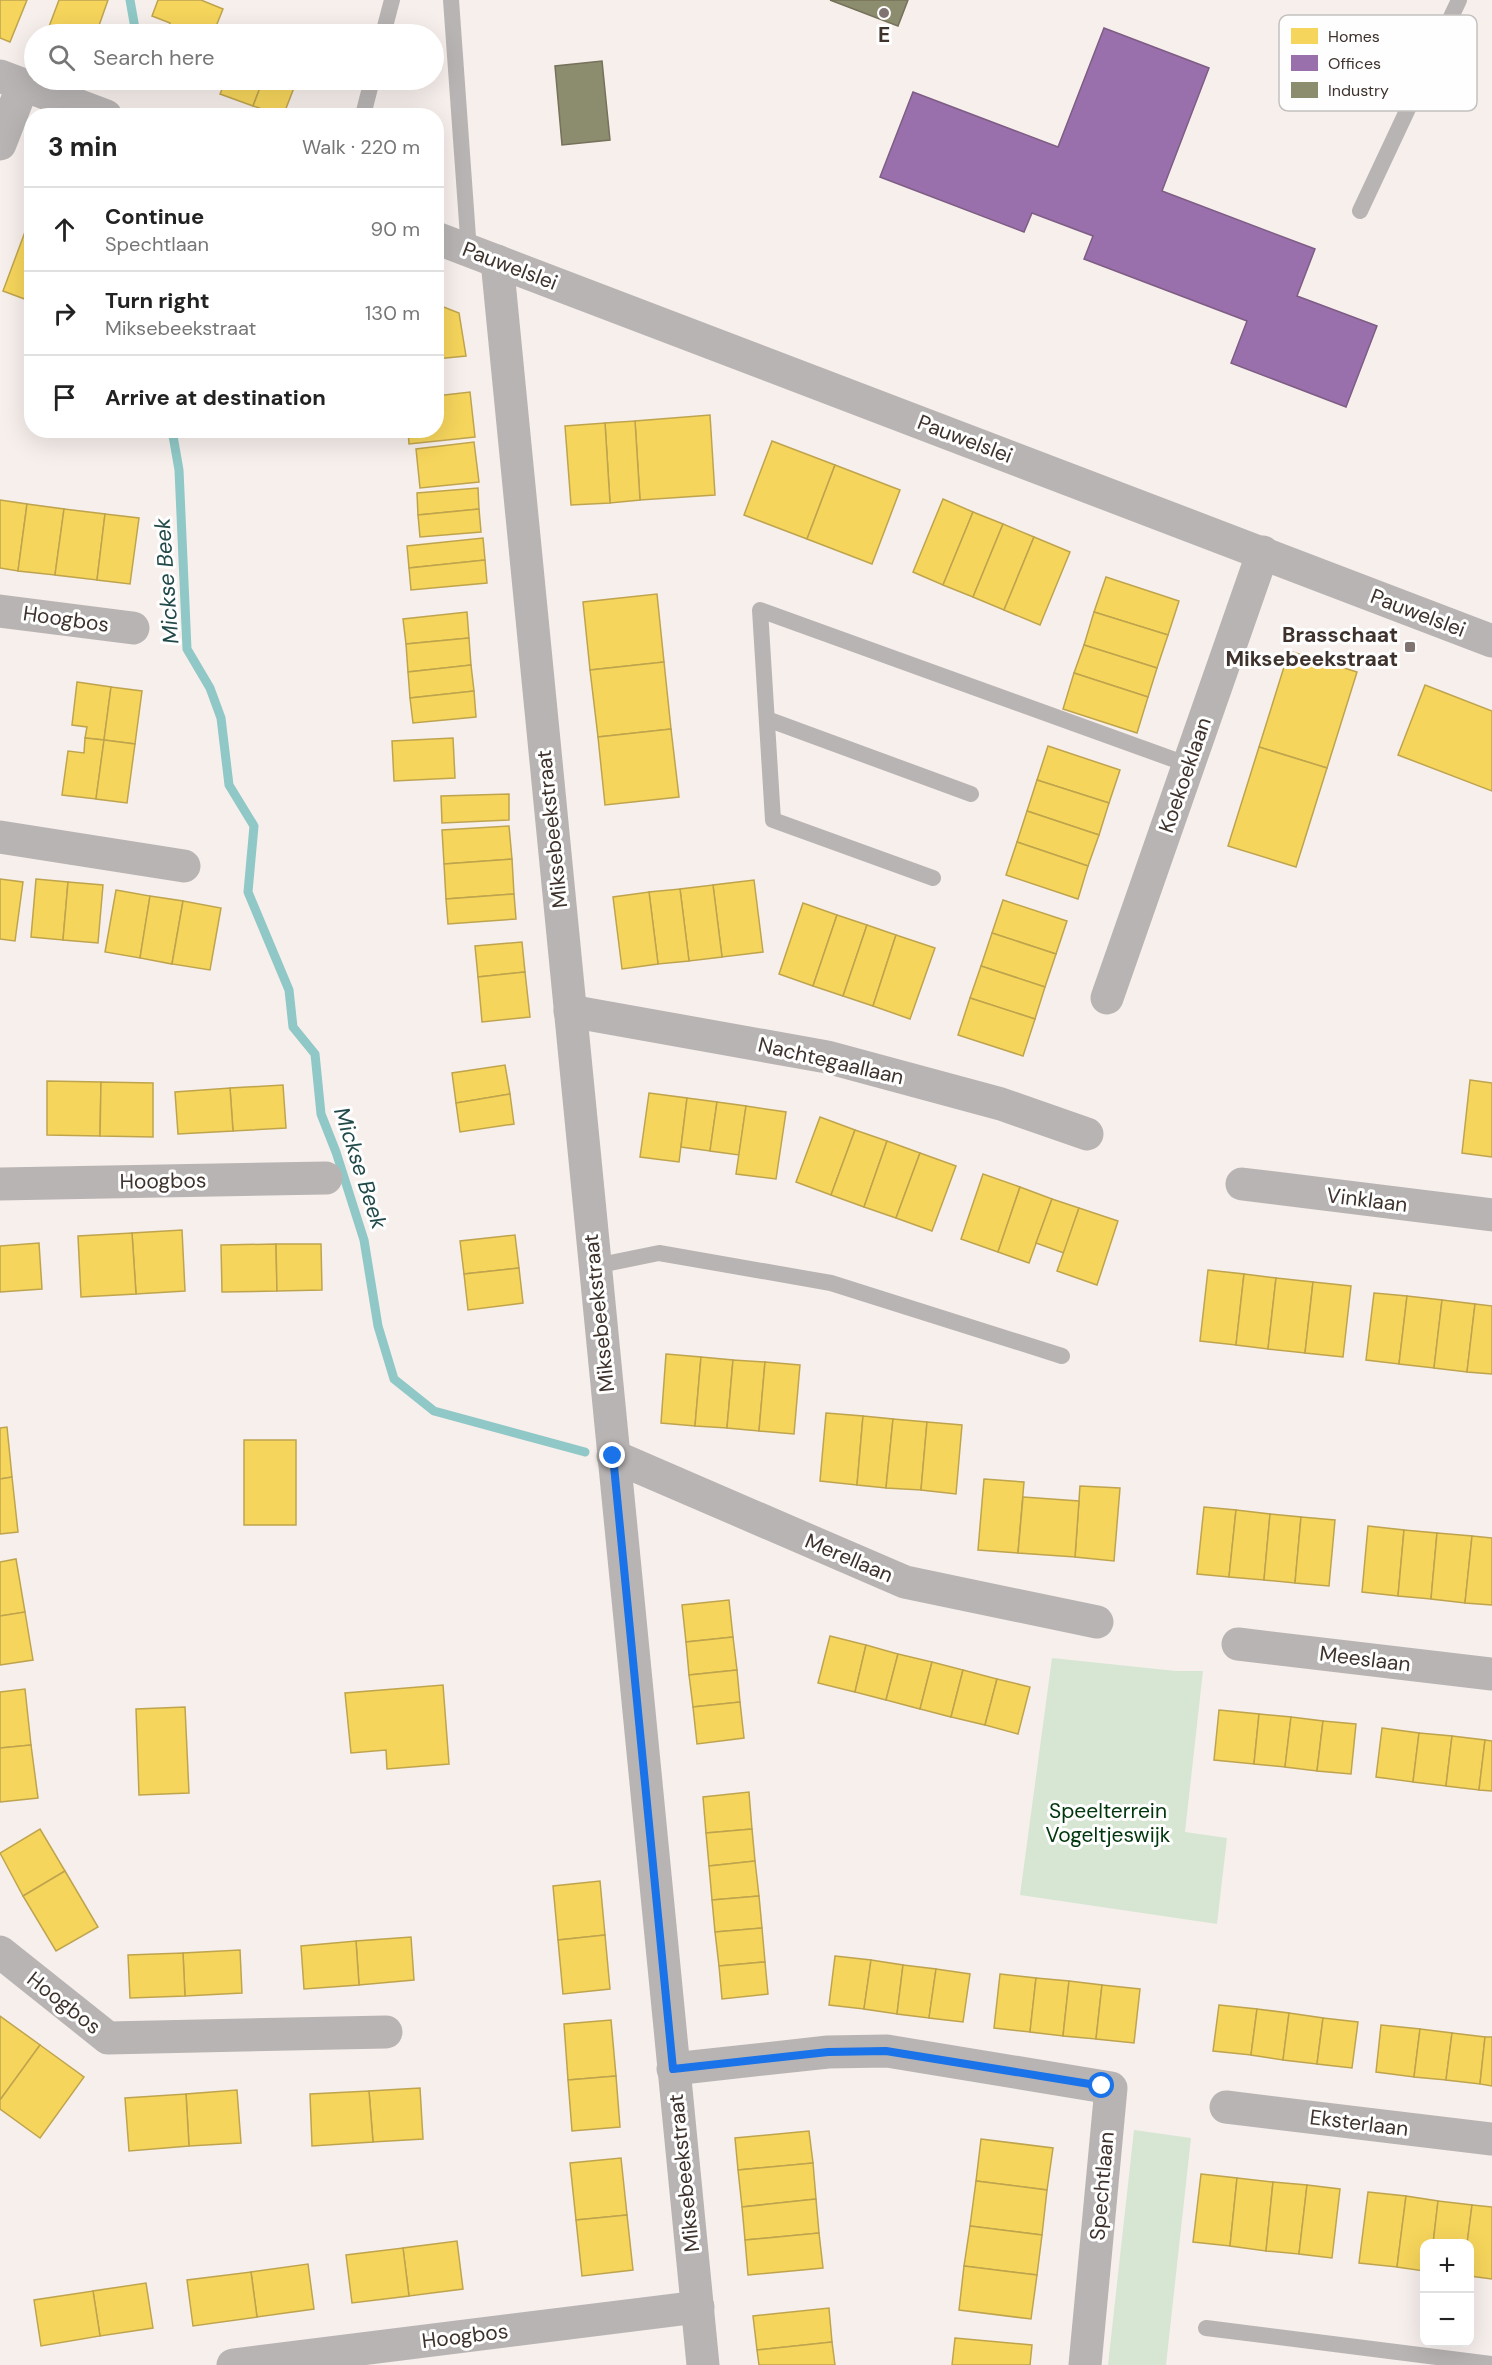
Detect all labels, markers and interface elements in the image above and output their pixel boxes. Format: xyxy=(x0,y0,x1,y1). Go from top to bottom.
marker: E xyxy=(877,6,891,20)
legend xyxy=(1279,15,1477,111)
place label: E xyxy=(878,21,890,49)
search box xyxy=(24,24,444,90)
text: Homes xyxy=(1328,26,1380,47)
icon: search xyxy=(45,41,78,74)
text: Search here xyxy=(93,43,214,72)
text: Offices xyxy=(1328,53,1381,74)
text: Industry xyxy=(1328,80,1389,101)
text: 3 min xyxy=(48,130,117,164)
text: Walk · 220 m xyxy=(302,134,420,160)
text: Continue xyxy=(105,202,204,231)
icon: ahead xyxy=(48,213,81,246)
text: 90 m xyxy=(371,216,420,242)
text: Spechtlaan xyxy=(105,231,209,257)
street label: Pauwelslei xyxy=(458,235,562,297)
text: Turn right xyxy=(105,286,210,315)
icon: right xyxy=(48,297,81,330)
text: 130 m xyxy=(365,300,420,326)
text: Miksebeekstraat xyxy=(105,315,256,341)
icon: arrive xyxy=(48,381,81,414)
text: Arrive at destination xyxy=(105,383,326,412)
street label: Pauwelslei xyxy=(913,408,1017,470)
water label: Mickse Beek xyxy=(148,516,185,645)
street label: Pauwelslei xyxy=(1366,582,1470,644)
street label: Hoogbos xyxy=(21,599,111,639)
place label: Brasschaat Miksebeekstraat xyxy=(1225,621,1398,673)
marker: Brasschaat Miksebeekstraat xyxy=(1403,640,1417,654)
street label: Koekoeklaan xyxy=(1152,714,1218,836)
street label: Miksebeekstraat xyxy=(530,748,574,910)
street label: Nachtegaallaan xyxy=(755,1031,907,1091)
water label: Mickse Beek xyxy=(327,1104,394,1233)
street label: Hoogbos xyxy=(119,1166,207,1196)
street label: Vinklaan xyxy=(1325,1181,1409,1219)
street label: Miksebeekstraat xyxy=(577,1232,621,1394)
route end xyxy=(599,1442,625,1468)
street label: Merellaan xyxy=(801,1527,897,1589)
street label: Meeslaan xyxy=(1318,1640,1412,1678)
park label: Speelterrein Vogeltjeswijk xyxy=(1046,1797,1171,1849)
street label: Hoogbos xyxy=(21,1965,107,2041)
route start xyxy=(1088,2072,1114,2098)
street label: Miksebeekstraat xyxy=(662,2092,706,2254)
street label: Eksterlaan xyxy=(1308,2103,1410,2143)
street label: Spechtlaan xyxy=(1083,2130,1121,2242)
map controls xyxy=(1420,2239,1474,2347)
button: + xyxy=(1420,2239,1474,2293)
button: − xyxy=(1420,2293,1474,2347)
street label: Hoogbos xyxy=(420,2317,510,2355)

